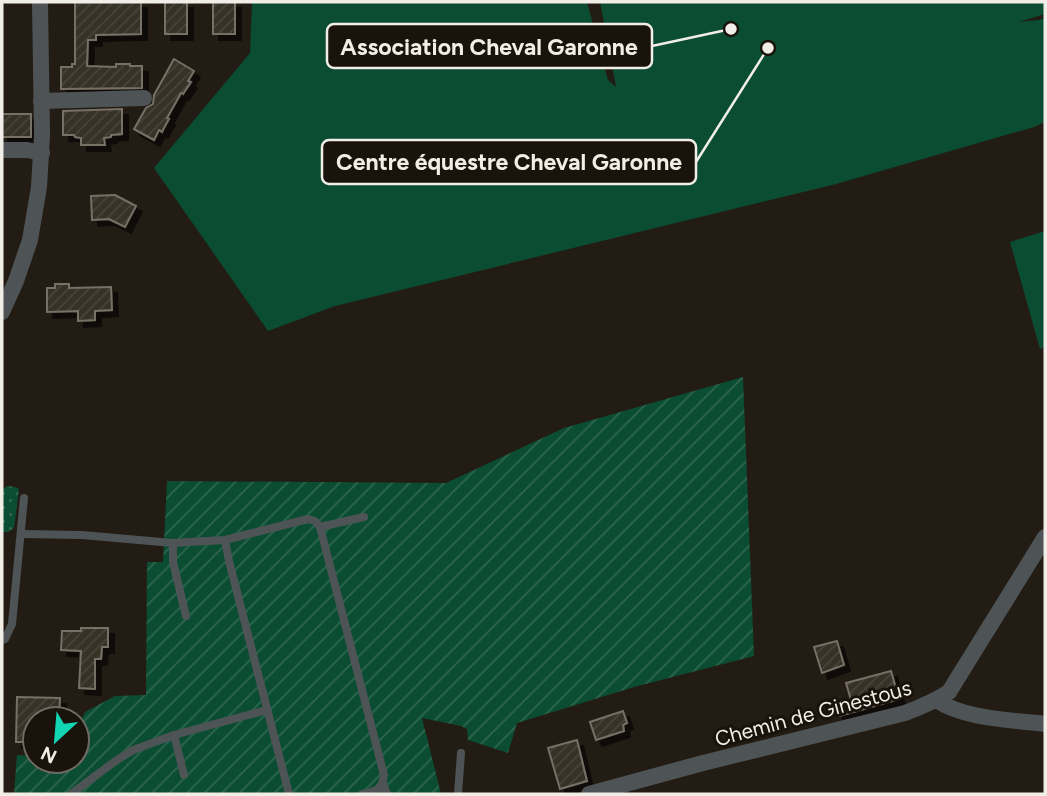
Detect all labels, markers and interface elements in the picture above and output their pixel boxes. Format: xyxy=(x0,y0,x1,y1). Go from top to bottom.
callout: Association Cheval Garonne xyxy=(327,24,652,68)
text: Association Cheval Garonne xyxy=(340,33,638,61)
callout: Centre équestre Cheval Garonne xyxy=(322,140,696,184)
text: Centre équestre Cheval Garonne xyxy=(336,148,682,176)
street label: Chemin de Ginestous xyxy=(712,675,914,751)
north arrow xyxy=(21,705,91,775)
text: N xyxy=(37,741,60,768)

